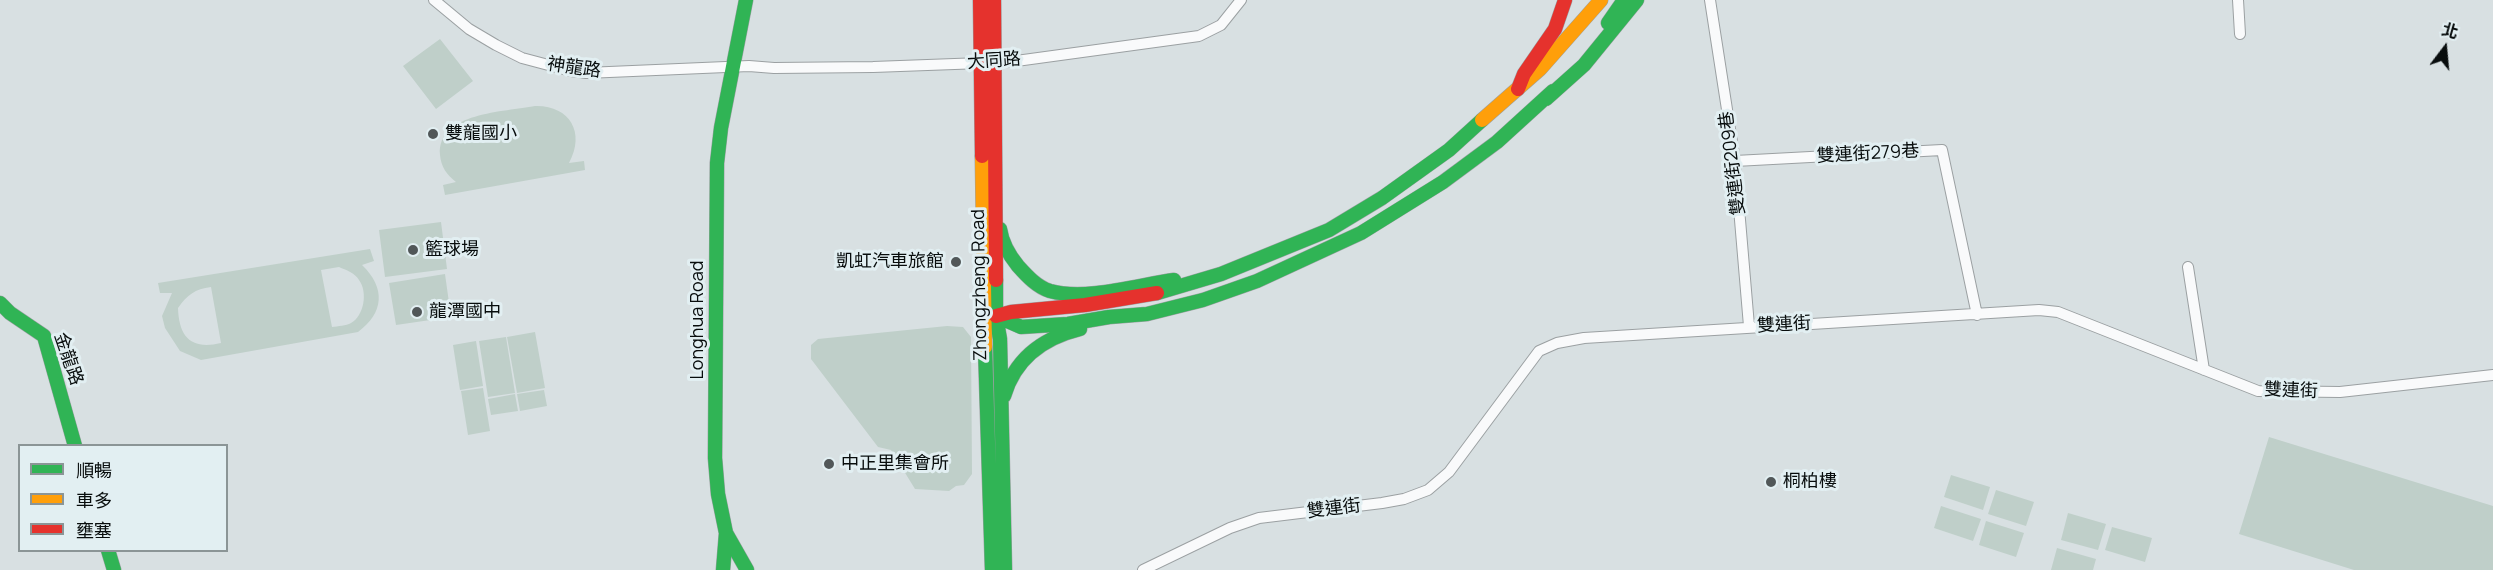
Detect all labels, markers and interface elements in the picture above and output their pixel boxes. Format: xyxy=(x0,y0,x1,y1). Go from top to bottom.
north arrow xyxy=(2415,18,2475,78)
text: 北 xyxy=(2439,18,2461,43)
street label: 大同路 xyxy=(966,48,1022,74)
street label: 神龍路 xyxy=(546,54,602,82)
street label: 雙連街209巷 xyxy=(1716,110,1750,216)
place label: 雙龍國小 xyxy=(445,123,517,145)
marker: 雙龍國小 xyxy=(426,127,440,141)
street label: 雙連街279巷 xyxy=(1816,141,1920,167)
street label: Zhongzheng Road xyxy=(968,209,992,361)
place label: 籃球場 xyxy=(425,239,479,261)
marker: 籃球場 xyxy=(406,243,420,257)
place label: 凱虹汽車旅館 xyxy=(836,251,944,273)
marker: 凱虹汽車旅館 xyxy=(949,255,963,269)
street label: Longhua Road xyxy=(687,261,709,379)
place label: 龍潭國中 xyxy=(429,301,501,323)
marker: 龍潭國中 xyxy=(410,305,424,319)
street label: 雙連街 xyxy=(1756,313,1812,337)
street label: 金龍路 xyxy=(49,330,87,388)
street label: 雙連街 xyxy=(2264,379,2318,403)
legend xyxy=(18,444,228,552)
place label: 中正里集會所 xyxy=(841,453,949,475)
marker: 中正里集會所 xyxy=(822,457,836,471)
text: 順暢 xyxy=(76,458,112,482)
place label: 桐柏樓 xyxy=(1783,471,1837,493)
marker: 桐柏樓 xyxy=(1764,475,1778,489)
text: 車多 xyxy=(76,488,112,512)
street label: 雙連街 xyxy=(1306,495,1362,523)
text: 壅塞 xyxy=(76,518,112,542)

